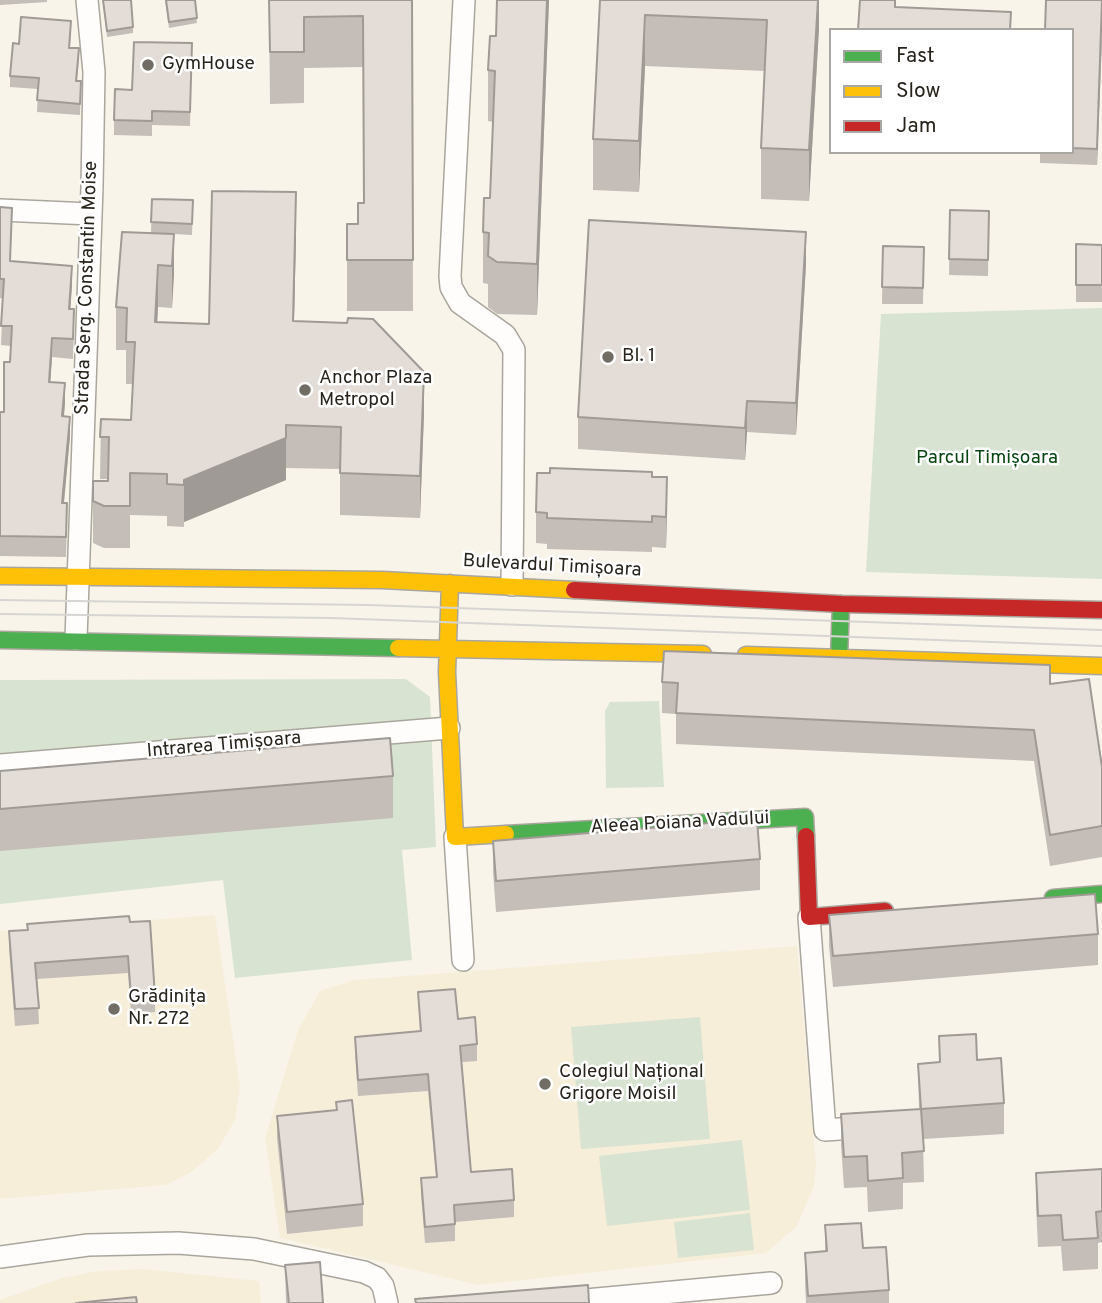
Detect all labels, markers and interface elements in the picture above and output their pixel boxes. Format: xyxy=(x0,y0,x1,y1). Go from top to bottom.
legend xyxy=(829,28,1074,154)
text: Fast xyxy=(896,43,935,70)
place label: GymHouse xyxy=(162,54,255,76)
marker: GymHouse xyxy=(140,57,156,73)
text: Slow xyxy=(896,78,941,105)
text: Jam xyxy=(896,113,937,140)
street label: Strada Serg. Constantin Moise xyxy=(72,161,104,415)
place label: Bl. 1 xyxy=(622,346,655,368)
marker: Bl. 1 xyxy=(600,349,616,365)
place label: Anchor Plaza Metropol xyxy=(319,368,432,412)
marker: Anchor Plaza Metropol xyxy=(297,382,313,398)
park label: Parcul Timișoara xyxy=(916,448,1058,470)
street label: Bulevardul Timișoara xyxy=(462,551,642,583)
street label: Intrarea Timișoara xyxy=(146,728,302,764)
street label: Aleea Poiana Vadului xyxy=(590,808,770,840)
place label: Grădinița Nr. 272 xyxy=(128,987,206,1031)
marker: Grădinița Nr. 272 xyxy=(106,1001,122,1017)
place label: Colegiul Național Grigore Moisil xyxy=(559,1062,704,1106)
marker: Colegiul Național Grigore Moisil xyxy=(537,1076,553,1092)

